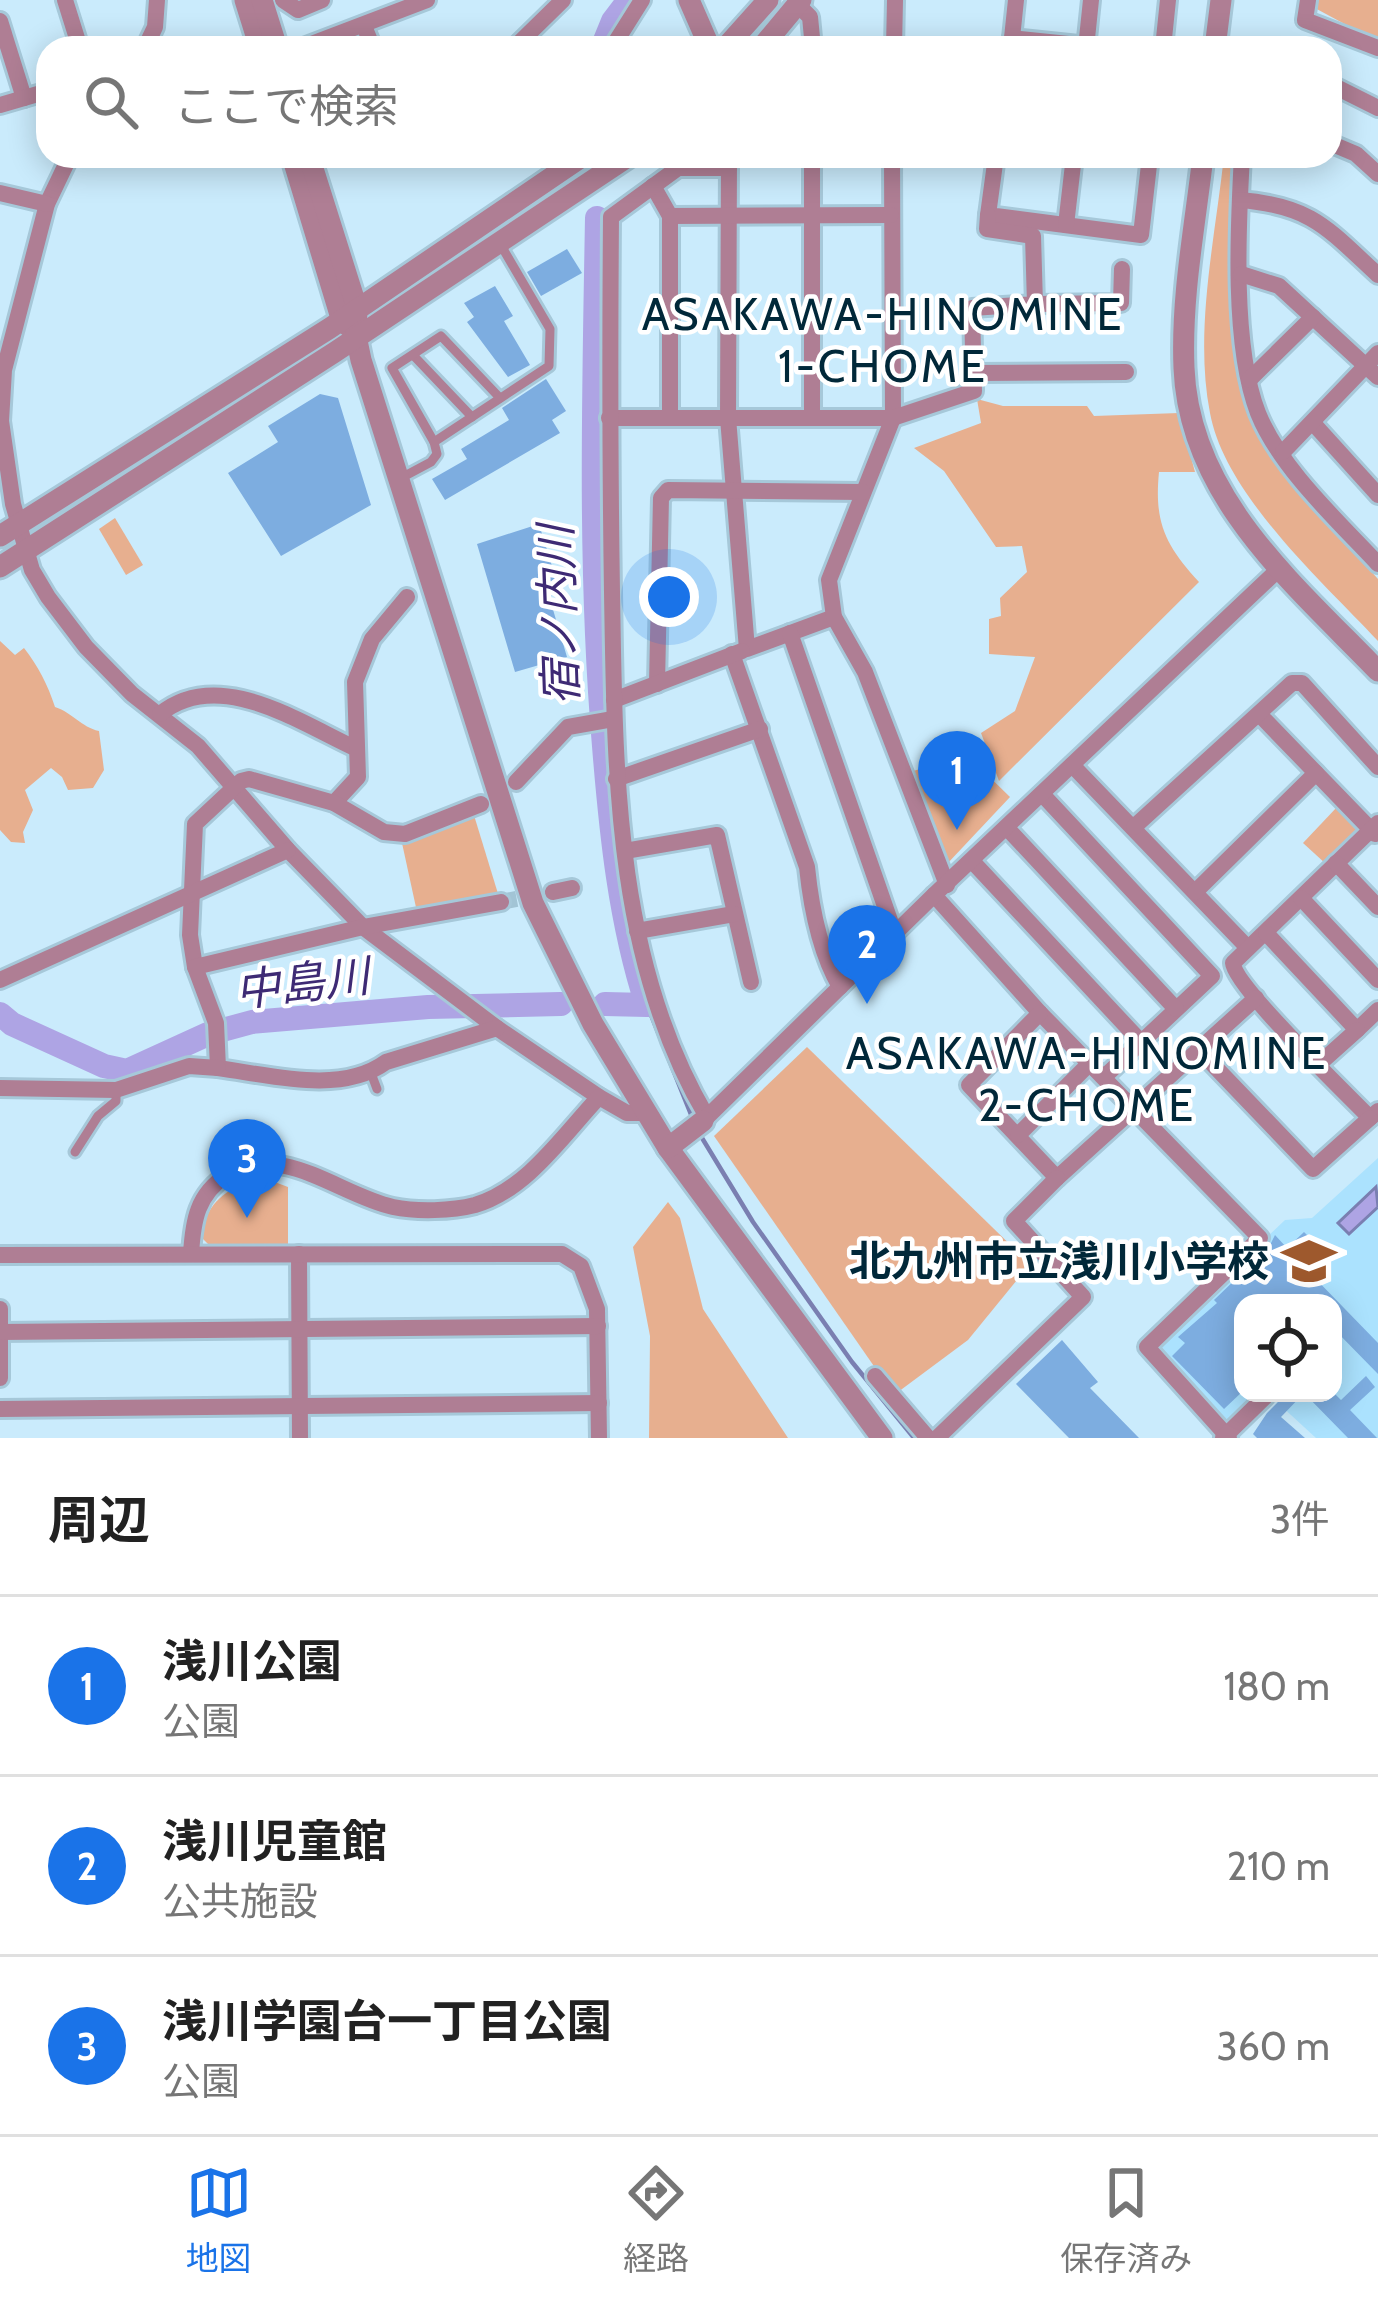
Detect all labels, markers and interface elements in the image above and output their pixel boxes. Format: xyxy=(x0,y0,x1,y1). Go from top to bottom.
search box xyxy=(36,36,1342,168)
icon: search xyxy=(78,69,144,135)
text: ここで検索 xyxy=(174,79,399,133)
district label: ASAKAWA-HINOMINE 1-CHOME xyxy=(642,287,1124,393)
water label: 宿ノ内川 xyxy=(528,520,588,706)
your location xyxy=(639,567,699,627)
pin: 1 xyxy=(918,731,996,830)
pin: 2 xyxy=(828,905,906,1004)
water label: 中島川 xyxy=(232,947,376,1018)
district label: ASAKAWA-HINOMINE 2-CHOME xyxy=(846,1026,1328,1132)
pin: 3 xyxy=(208,1119,286,1218)
school or university icon: 北九州市立浅川小学校 xyxy=(1280,1232,1338,1290)
place label: 北九州市立浅川小学校 xyxy=(849,1235,1269,1287)
map controls xyxy=(1234,1294,1342,1402)
button: locate xyxy=(1234,1294,1342,1402)
text: 周辺 xyxy=(48,1489,150,1551)
text: 3件 xyxy=(1270,1495,1330,1543)
text: 浅川公園 xyxy=(162,1634,342,1688)
text: 1 xyxy=(80,1662,94,1710)
text: 180 m xyxy=(1223,1662,1330,1710)
text: 公園 xyxy=(162,1697,240,1745)
text: 浅川児童館 xyxy=(162,1814,387,1868)
text: 2 xyxy=(77,1842,97,1890)
text: 210 m xyxy=(1227,1842,1330,1890)
text: 公共施設 xyxy=(162,1877,318,1925)
text: 浅川学園台一丁目公園 xyxy=(162,1994,612,2048)
text: 3 xyxy=(76,2022,98,2070)
text: 360 m xyxy=(1217,2022,1330,2070)
text: 公園 xyxy=(162,2057,240,2105)
tab: 地図 xyxy=(186,2160,252,2280)
tab: 経路 xyxy=(623,2160,689,2280)
tab: 保存済み xyxy=(1060,2160,1192,2280)

